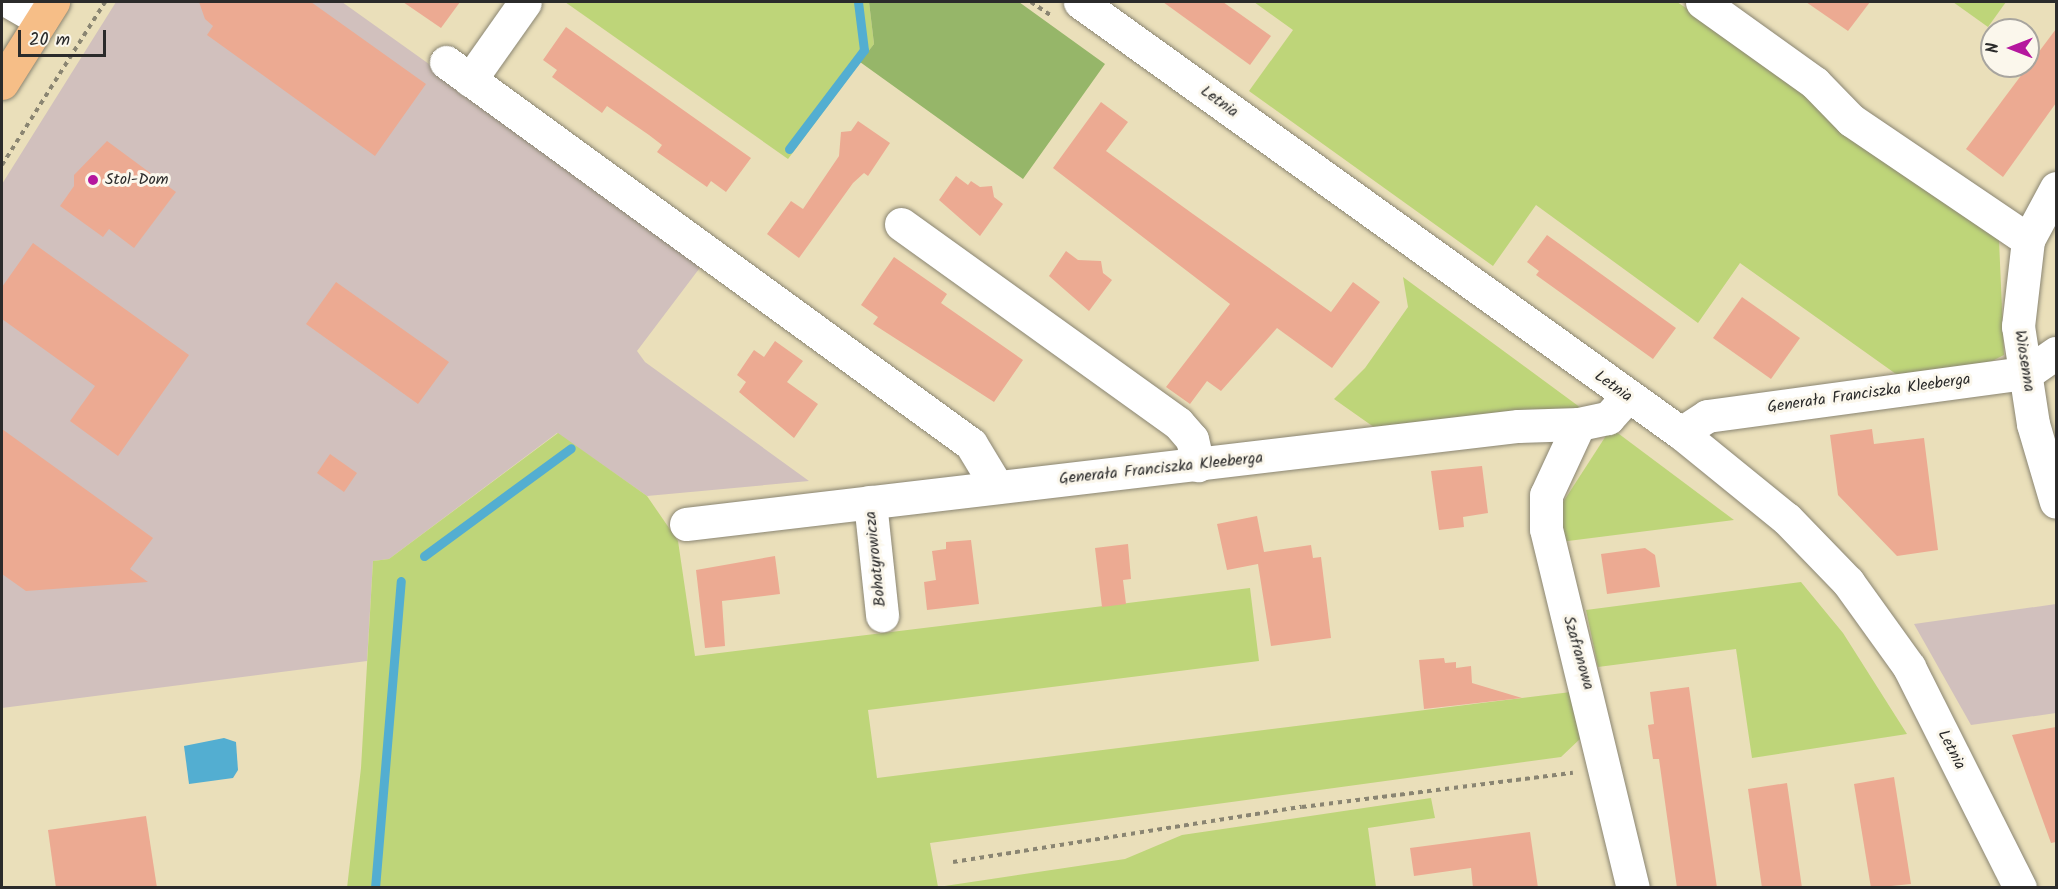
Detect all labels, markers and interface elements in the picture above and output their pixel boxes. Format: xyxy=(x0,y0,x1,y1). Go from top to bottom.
scale bar xyxy=(21,18,110,56)
north arrow xyxy=(1980,18,2040,78)
text: 20 m xyxy=(29,26,70,55)
text: N xyxy=(1981,43,2006,53)
street label: Letnia xyxy=(1196,82,1242,122)
place label: Stol-Dom xyxy=(105,170,169,190)
marker: Stol-Dom xyxy=(86,173,100,187)
street label: Wiosenna xyxy=(2010,329,2038,393)
street label: Letnia xyxy=(1590,367,1636,407)
street label: Generała Franciszka Kleeberga xyxy=(1766,370,1972,418)
street label: Generała Franciszka Kleeberga xyxy=(1058,449,1264,489)
street label: Bohatyrowicza xyxy=(861,510,891,608)
street label: Szafranowa xyxy=(1558,614,1598,692)
street label: Letnia xyxy=(1933,727,1969,773)

